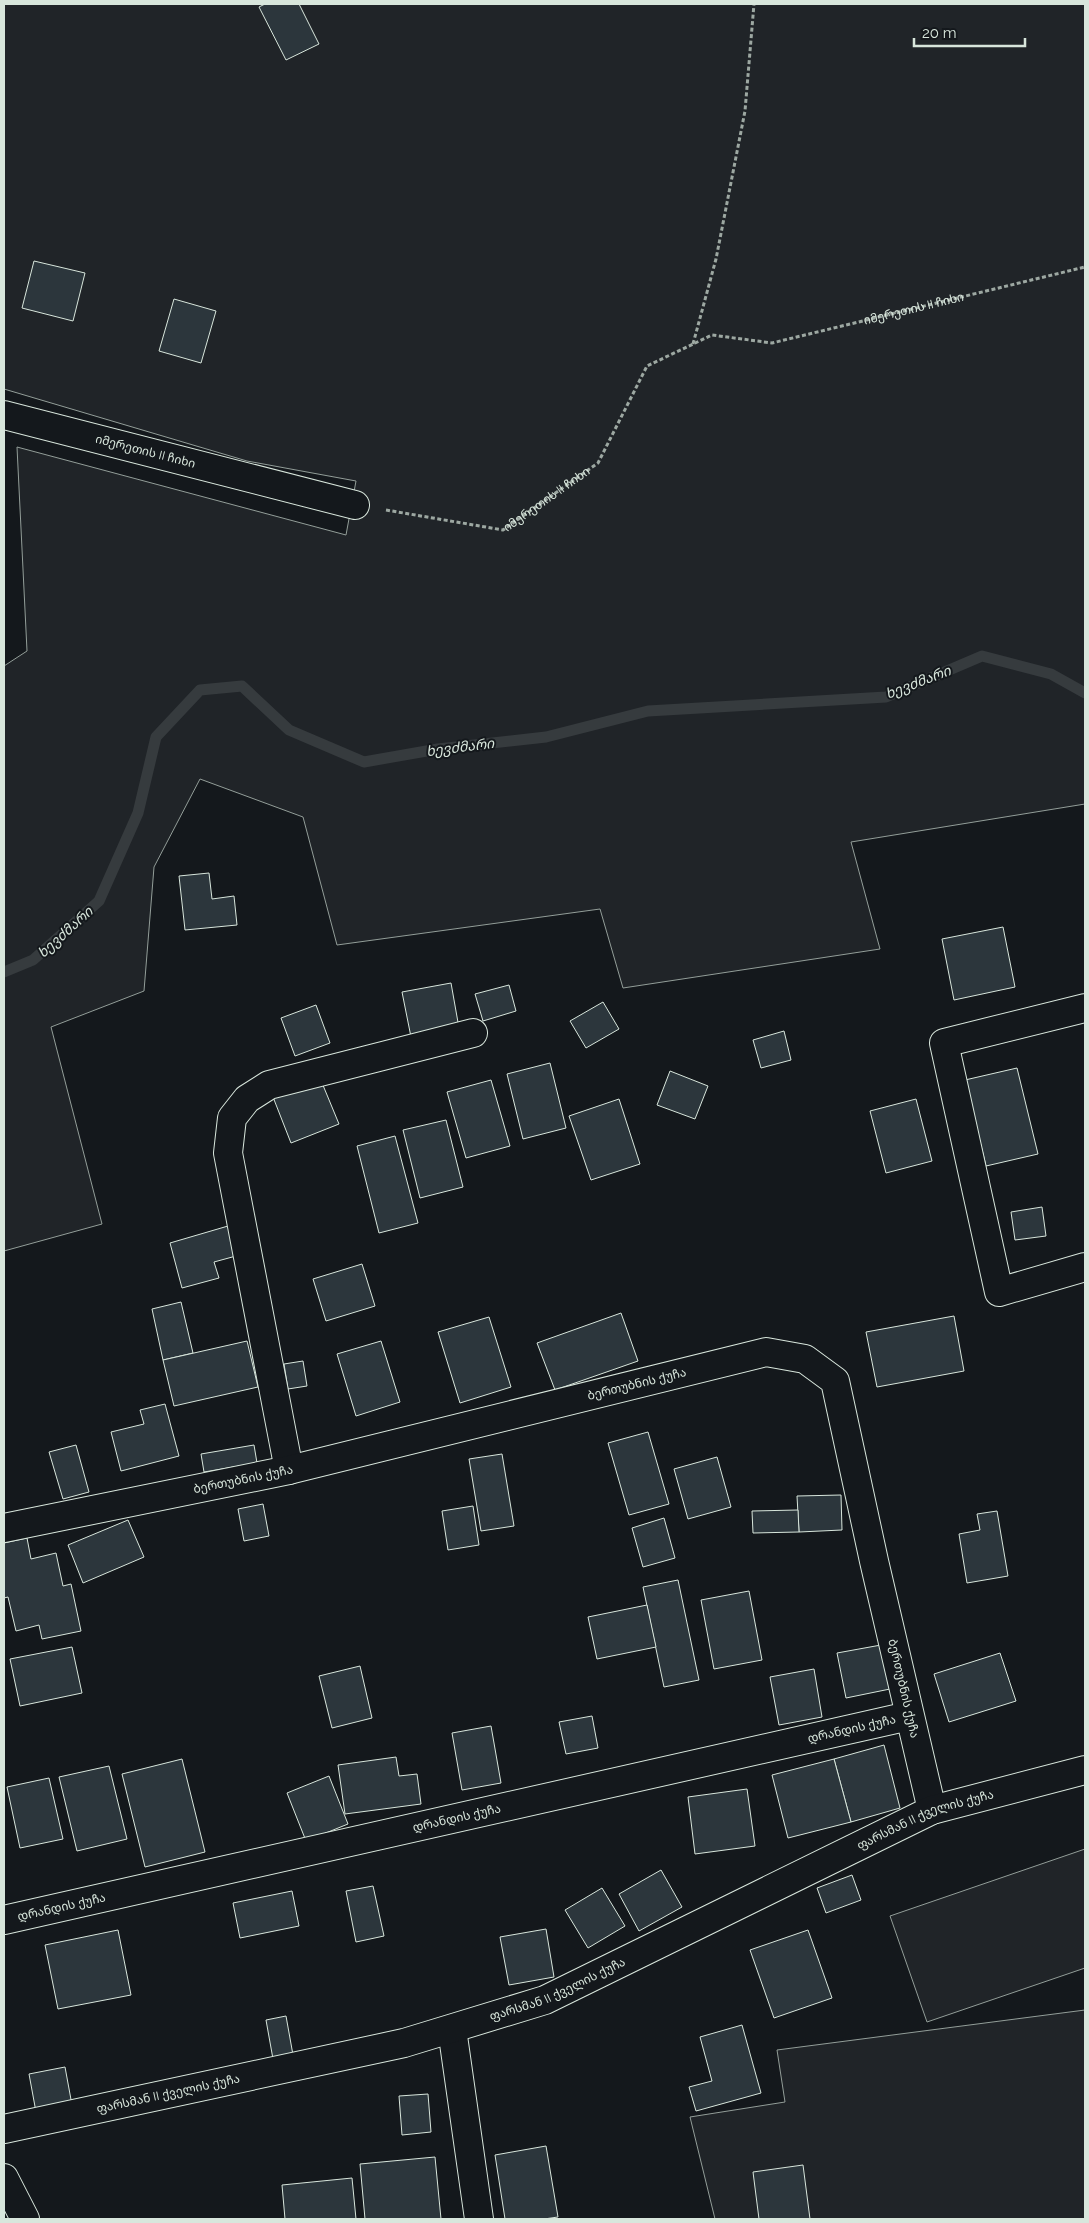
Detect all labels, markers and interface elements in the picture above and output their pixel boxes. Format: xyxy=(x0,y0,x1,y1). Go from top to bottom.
scale bar xyxy=(914,15,1025,47)
text: 20 m xyxy=(922,24,957,42)
street label: იმერეთის II ჩიხი xyxy=(862,290,965,327)
street label: იმერეთის II ჩიხი xyxy=(94,432,197,471)
street label: იმერეთის II ჩიხი xyxy=(501,464,593,535)
water label: ხევძმარი xyxy=(883,662,954,703)
water label: ხევძმარი xyxy=(425,735,496,760)
water label: ხევძმარი xyxy=(34,903,97,962)
street label: ბერთუბნის ქუჩა xyxy=(586,1365,688,1403)
street label: ბერთუბნის ქუჩა xyxy=(192,1462,294,1496)
street label: ბერთუბნის ქუჩა xyxy=(885,1637,922,1739)
street label: დრანდის ქუჩა xyxy=(806,1712,897,1747)
street label: ფარსმან II ქველის ქუჩა xyxy=(855,1787,995,1853)
street label: დრანდის ქუჩა xyxy=(411,1801,502,1836)
street label: დრანდის ქუჩა xyxy=(16,1890,107,1925)
street label: ფარსმან II ქველის ქუჩა xyxy=(488,1955,628,2024)
street label: ფარსმან II ქველის ქუჩა xyxy=(95,2071,241,2116)

